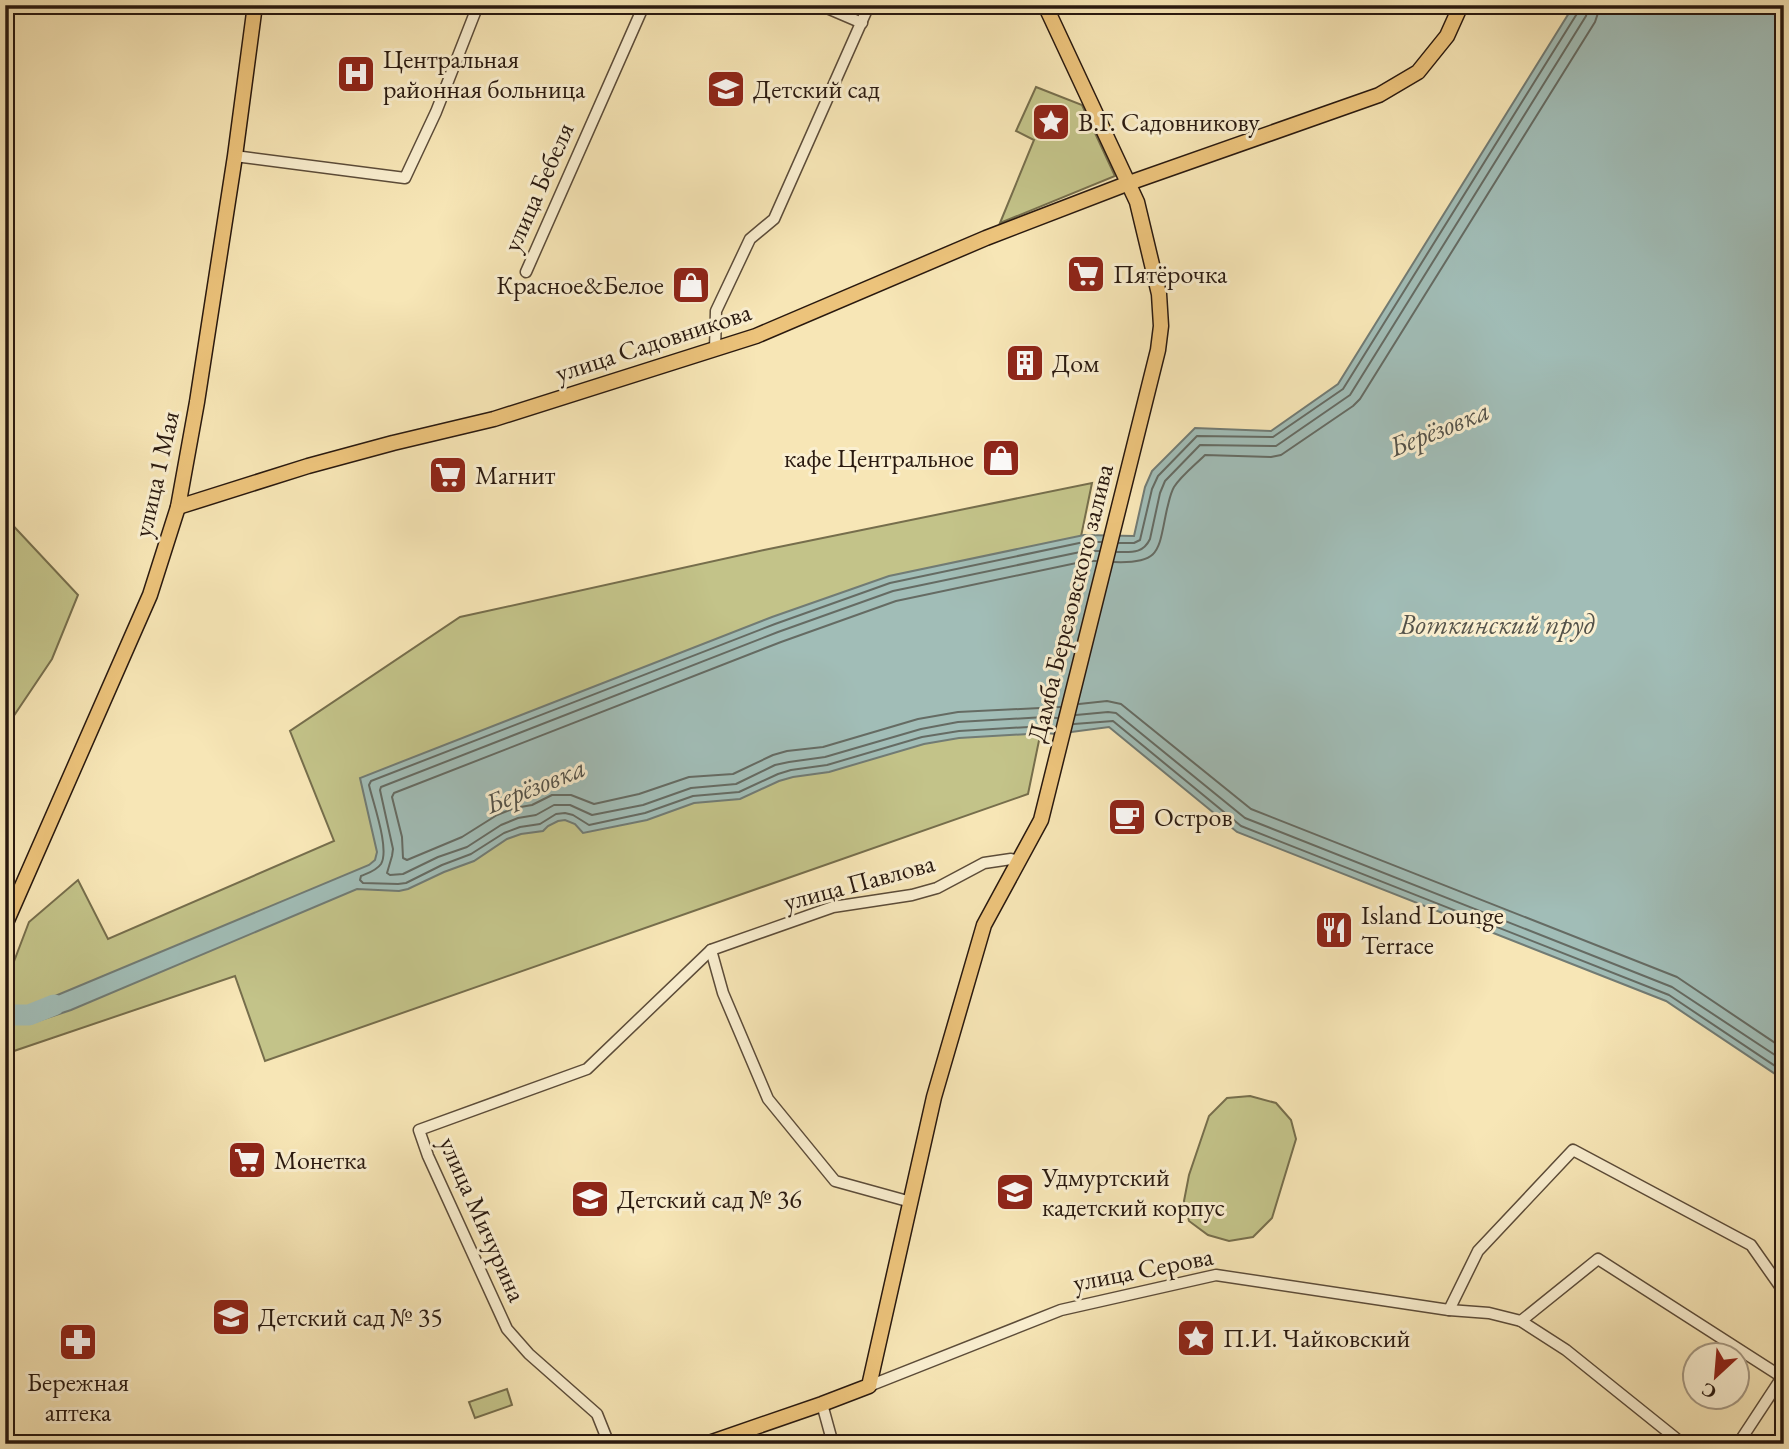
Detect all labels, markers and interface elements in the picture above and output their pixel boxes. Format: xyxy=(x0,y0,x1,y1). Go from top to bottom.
place label: Центральная районная больница xyxy=(383,42,586,106)
hospital icon: Центральная районная больница xyxy=(335,53,377,95)
school or university icon: Детский сад xyxy=(705,68,747,110)
place label: Детский сад xyxy=(753,72,880,106)
place icon: В.Г. Садовникову xyxy=(1030,101,1072,143)
place label: В.Г. Садовникову xyxy=(1078,105,1260,139)
street label: улица Бебеля xyxy=(494,117,582,257)
supermarket icon: Пятёрочка xyxy=(1065,253,1107,295)
place label: Пятёрочка xyxy=(1113,257,1228,291)
shop icon: Красное&Белое xyxy=(670,264,712,306)
place label: Красное&Белое xyxy=(496,268,664,302)
street label: улица Садовникова xyxy=(551,294,756,390)
building icon: Дом xyxy=(1004,342,1046,384)
place label: Дом xyxy=(1052,346,1099,380)
water label: Берёзовка xyxy=(1383,392,1494,465)
street label: улица 1 Мая xyxy=(125,408,187,540)
shop icon: кафе Центральное xyxy=(980,437,1022,479)
place label: кафе Центральное xyxy=(784,441,974,475)
supermarket icon: Магнит xyxy=(427,454,469,496)
place label: Магнит xyxy=(475,458,556,492)
street label: Дамба Березовского залива xyxy=(1019,460,1121,746)
water label: Воткинский пруд xyxy=(1398,606,1596,642)
water label: Берёзовка xyxy=(479,749,590,822)
cafe icon: Остров xyxy=(1106,796,1148,838)
place label: Остров xyxy=(1154,800,1232,834)
street label: улица Павлова xyxy=(780,845,939,919)
place label: Island Lounge Terrace xyxy=(1361,898,1504,962)
restaurant icon: Island Lounge Terrace xyxy=(1313,909,1355,951)
street label: улица Мичурина xyxy=(431,1131,535,1307)
supermarket icon: Монетка xyxy=(226,1139,268,1181)
place label: Монетка xyxy=(274,1143,367,1177)
place label: Удмуртский кадетский корпус xyxy=(1041,1160,1225,1224)
school or university icon: Удмуртский кадетский корпус xyxy=(994,1171,1036,1213)
school or university icon: Детский сад № 36 xyxy=(569,1178,611,1220)
place label: Детский сад № 36 xyxy=(617,1182,802,1216)
street label: улица Серова xyxy=(1070,1239,1217,1299)
school or university icon: Детский сад № 35 xyxy=(210,1296,252,1338)
place label: Детский сад № 35 xyxy=(258,1300,443,1334)
place icon: П.И. Чайковский xyxy=(1175,1317,1217,1359)
pharmacy icon: Бережная аптека xyxy=(57,1321,99,1363)
place label: П.И. Чайковский xyxy=(1223,1321,1410,1355)
north arrow xyxy=(1680,1340,1750,1410)
place label: Бережная аптека xyxy=(27,1365,129,1429)
text: С xyxy=(1697,1377,1720,1405)

